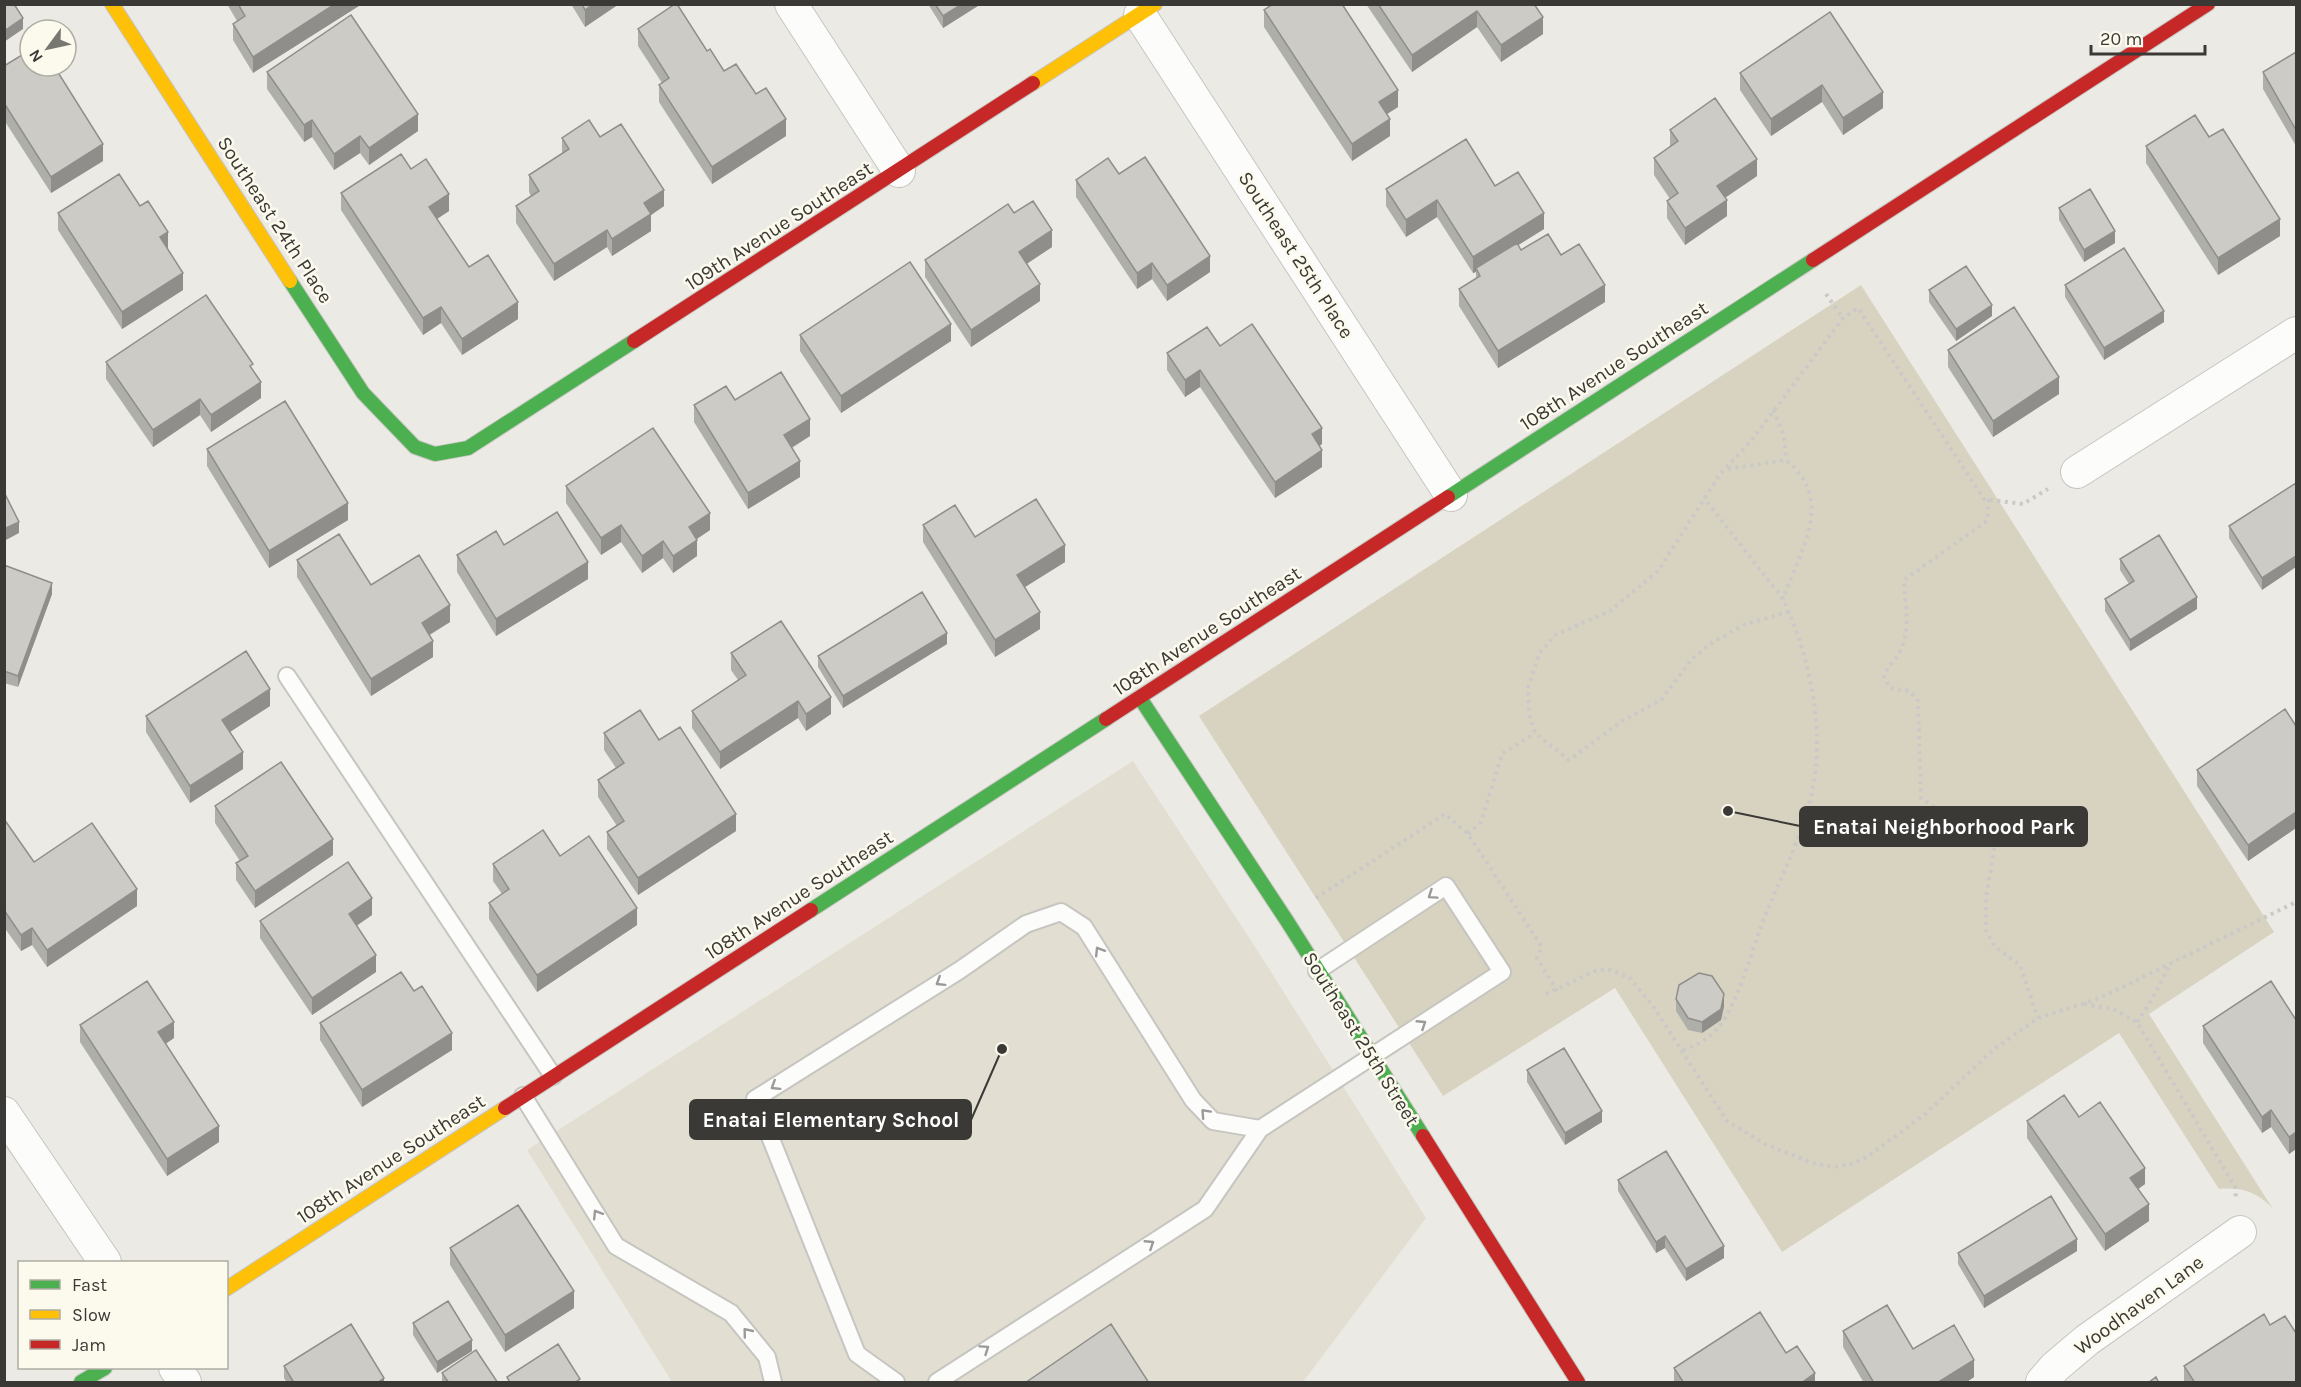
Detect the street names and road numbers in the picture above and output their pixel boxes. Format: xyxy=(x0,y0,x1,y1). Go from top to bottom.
street label: Southeast 24th Place xyxy=(212,132,338,308)
street label: 109th Avenue Southeast xyxy=(681,156,878,295)
street label: Southeast 25th Place xyxy=(1233,167,1359,343)
street label: 108th Avenue Southeast xyxy=(1516,296,1713,435)
street label: 108th Avenue Southeast xyxy=(1109,561,1306,700)
street label: 108th Avenue Southeast xyxy=(701,825,898,964)
street label: Southeast 25th Street xyxy=(1298,948,1424,1131)
street label: 108th Avenue Southeast xyxy=(293,1089,490,1228)
street label: Woodhaven Lane xyxy=(2070,1250,2208,1360)

